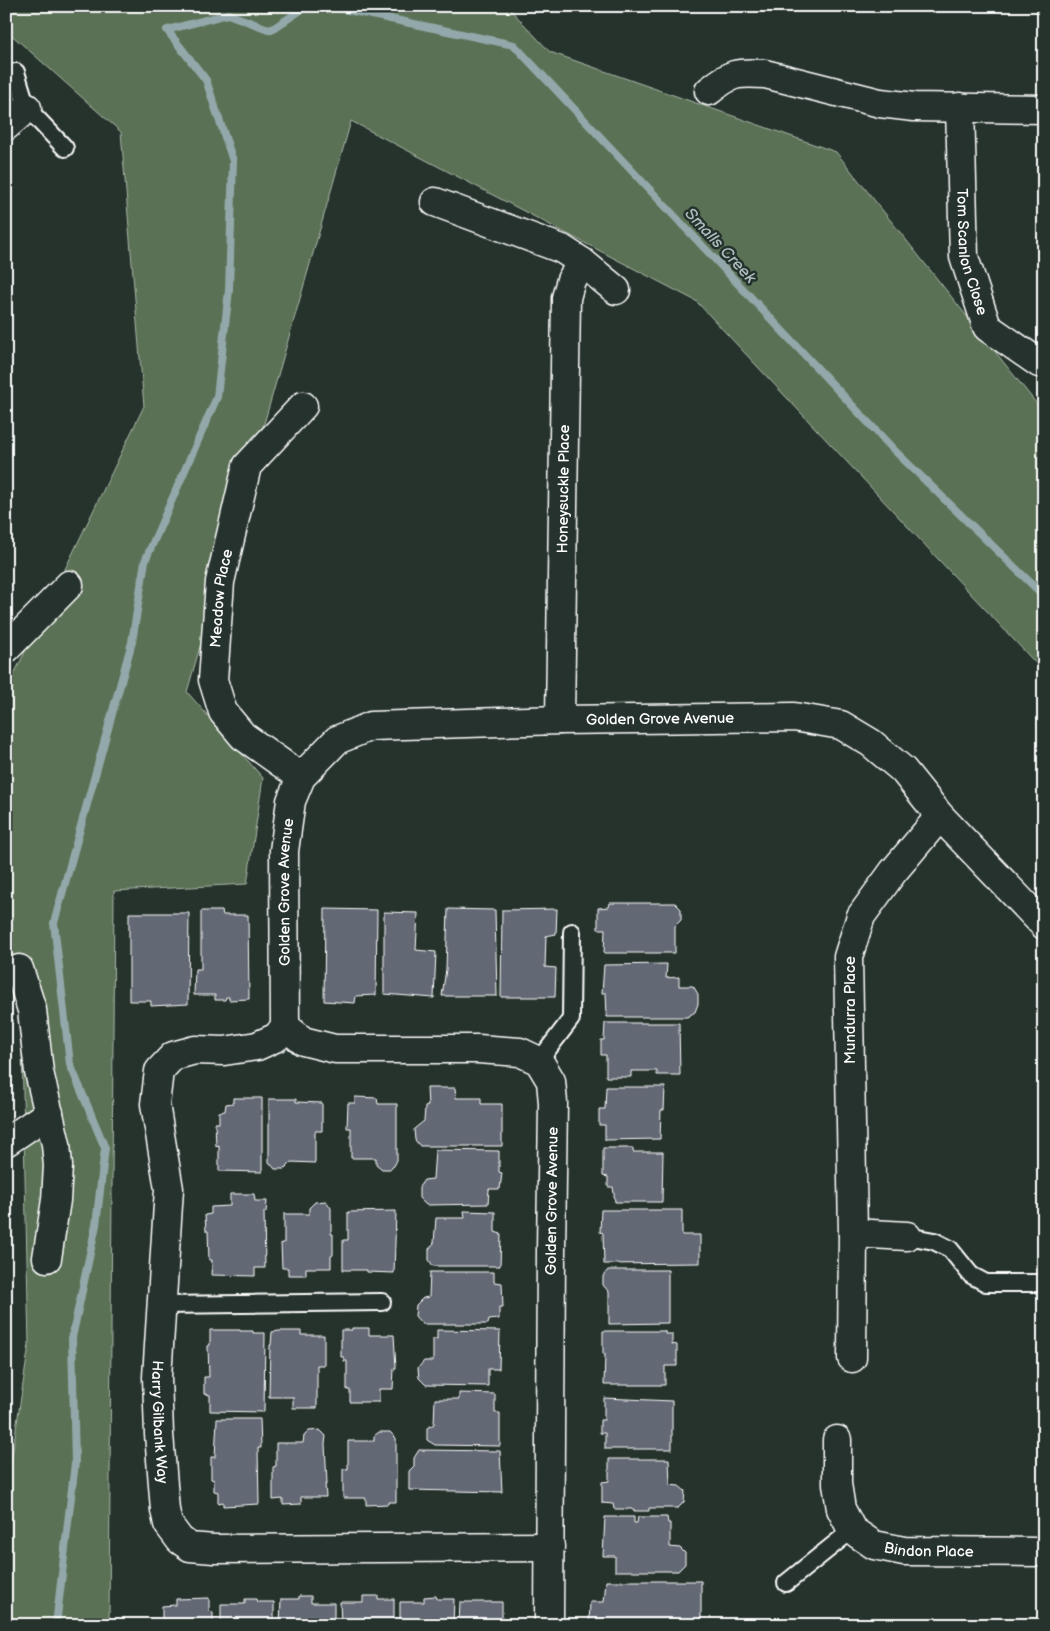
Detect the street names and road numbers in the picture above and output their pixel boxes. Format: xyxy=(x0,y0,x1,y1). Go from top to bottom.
street label: Tom Scanlon Close xyxy=(952,188,991,318)
street label: Honeysuckle Place xyxy=(553,424,574,554)
street label: Meadow Place xyxy=(206,547,237,648)
street label: Golden Grove Avenue xyxy=(586,709,734,730)
street label: Golden Grove Avenue xyxy=(275,817,299,966)
street label: Mundurra Place xyxy=(841,956,860,1064)
street label: Golden Grove Avenue xyxy=(542,1127,563,1275)
street label: Harry Gilbank Way xyxy=(147,1360,172,1485)
street label: Bindon Place xyxy=(882,1538,974,1561)

